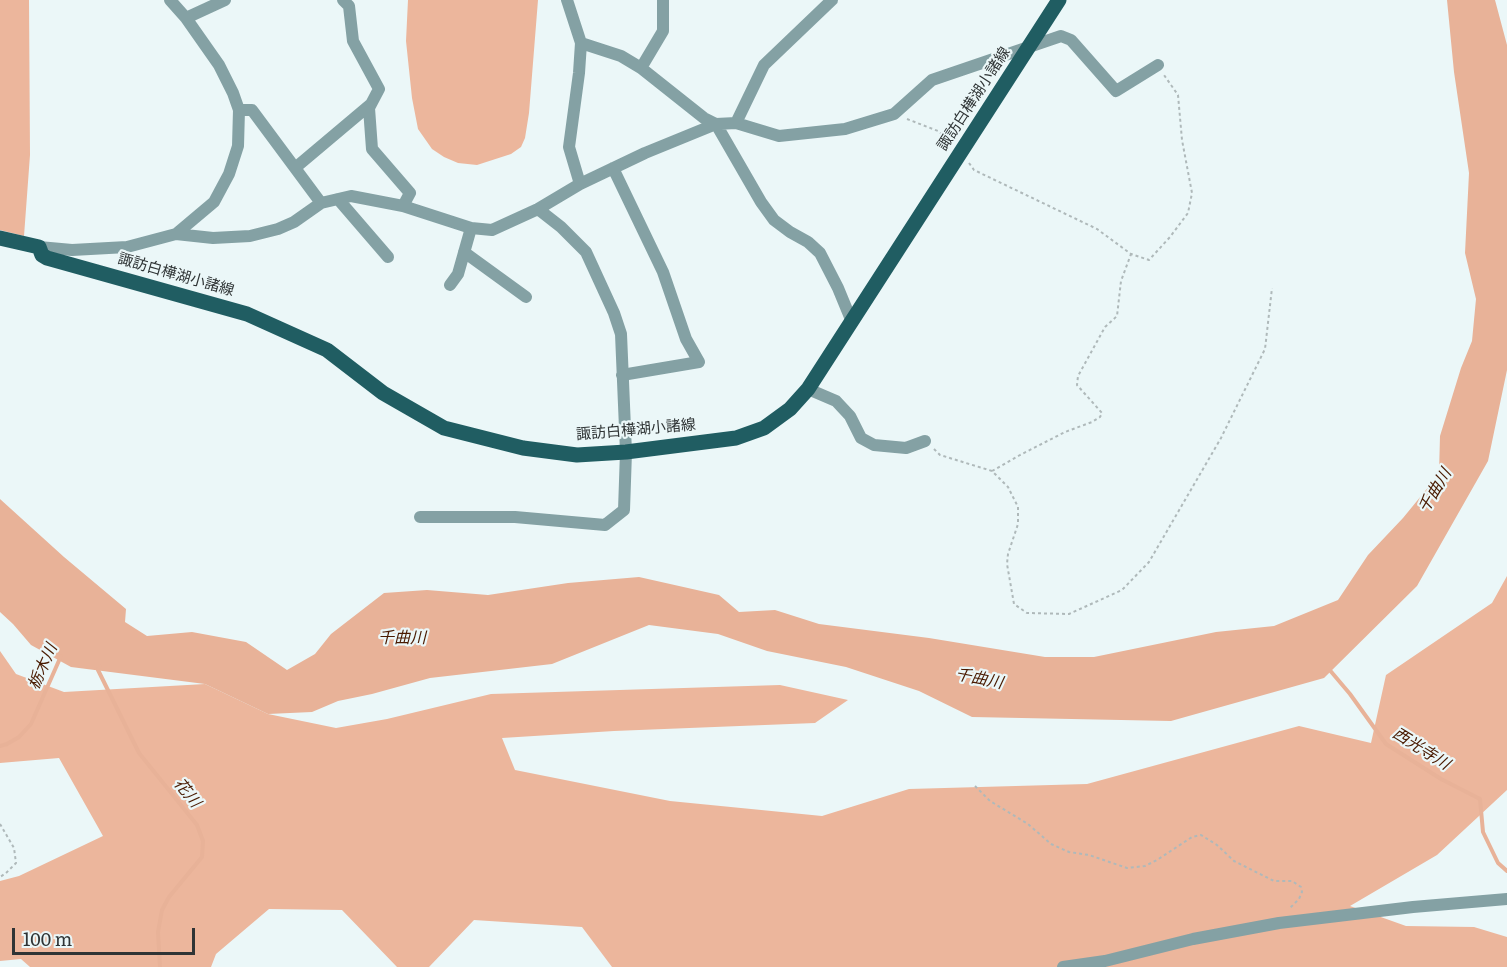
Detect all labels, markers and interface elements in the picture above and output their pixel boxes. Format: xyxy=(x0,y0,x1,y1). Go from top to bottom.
street label: 諏訪白樺湖小諸線 xyxy=(934,44,1014,154)
street label: 諏訪白樺湖小諸線 xyxy=(116,250,236,300)
street label: 諏訪白樺湖小諸線 xyxy=(575,416,697,444)
water label: 千曲川 xyxy=(1414,465,1456,517)
water label: 千曲川 xyxy=(378,628,426,648)
water label: 栃木川 xyxy=(24,641,62,693)
water label: 千曲川 xyxy=(954,665,1004,693)
water label: 西光寺川 xyxy=(1389,724,1453,774)
water label: 花川 xyxy=(169,775,205,811)
scale bar xyxy=(15,916,198,954)
text: 100 m xyxy=(23,925,72,952)

